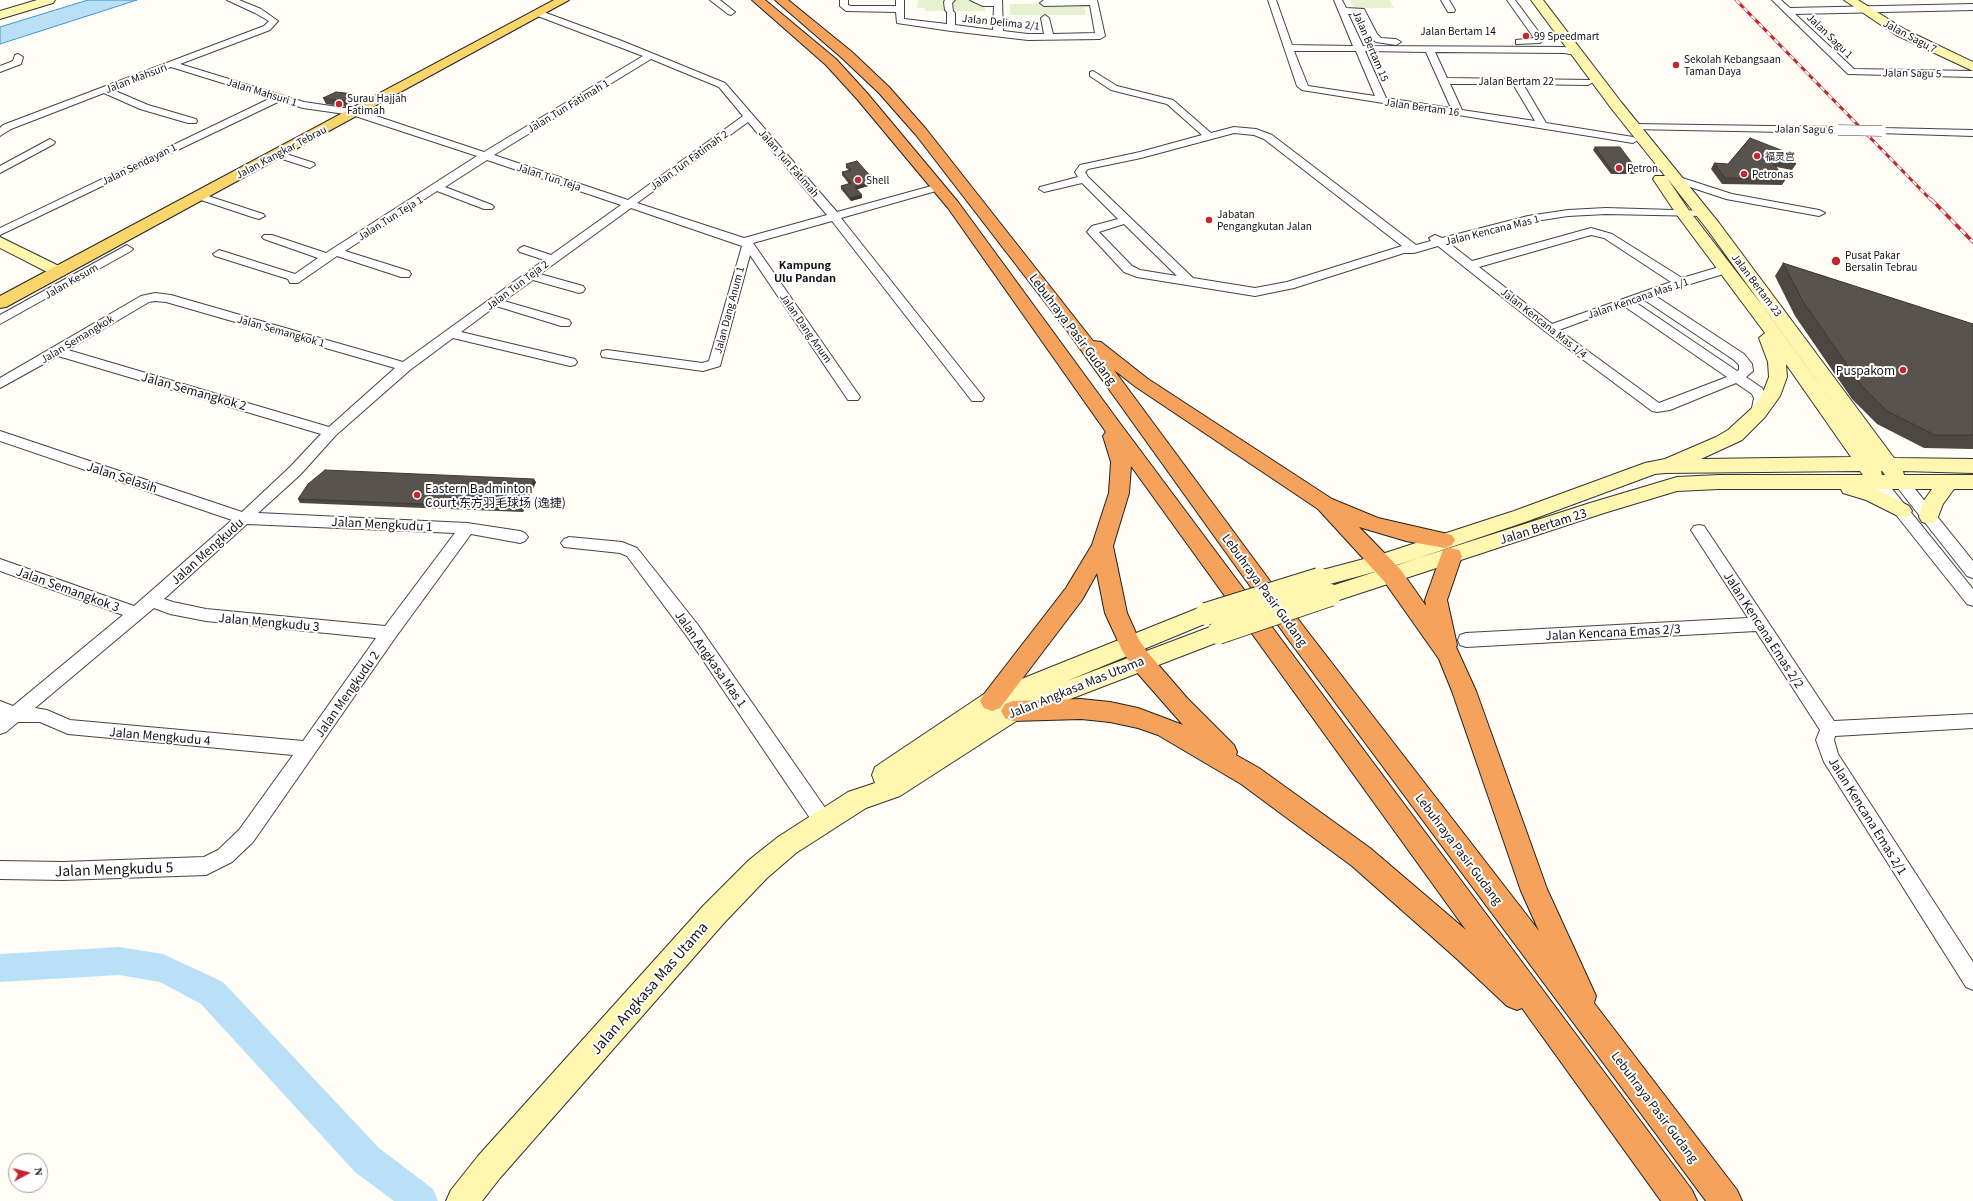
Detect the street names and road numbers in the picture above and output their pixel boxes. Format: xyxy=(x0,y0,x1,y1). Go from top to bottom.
street label: Jalan Bertam 15 xyxy=(1351,9,1391,83)
street label: Jalan Sagu 1 xyxy=(1805,11,1855,61)
street label: Jalan Delima 2/1 xyxy=(962,12,1040,32)
street label: Jalan Sagu 7 xyxy=(1881,17,1939,55)
street label: Jalan Bertam 14 xyxy=(1420,25,1496,37)
street label: Jalan Mahsuri xyxy=(104,61,168,95)
street label: Jalan Sagu 5 xyxy=(1882,66,1942,80)
street label: Jalan Bertam 22 xyxy=(1478,75,1554,87)
street label: Jalan Mahsuri 1 xyxy=(225,76,299,108)
street label: Jalan Tun Fatimah 1 xyxy=(525,77,611,135)
street label: Jalan Bertam 16 xyxy=(1384,96,1460,118)
street label: Jalan Sagu 6 xyxy=(1774,122,1834,136)
street label: Jalan Kangkar Tebrau xyxy=(234,123,328,181)
street label: Jalan Tun Fatimah xyxy=(756,127,822,199)
street label: Jalan Tun Fatimah 2 xyxy=(648,128,730,192)
street label: Jalan Sendayan 1 xyxy=(100,141,178,187)
street label: Jalan Tun Teja xyxy=(515,161,583,193)
street label: Jalan Tun Teja 1 xyxy=(355,193,425,243)
street label: Jalan Kencana Mas 1 xyxy=(1444,212,1540,248)
street label: Jalan Bertam 23 xyxy=(1729,251,1785,319)
street label: Jalan Tun Teja 2 xyxy=(484,258,550,312)
street label: Jalan Kesum xyxy=(42,261,100,301)
street label: Jalan Dang Anum 1 xyxy=(712,265,746,355)
street label: Lebuhraya Pasir Gudang xyxy=(1027,271,1119,387)
street label: Jalan Kencana Mas 1/1 xyxy=(1586,275,1690,321)
street label: Jalan Kencana Mas 1/4 xyxy=(1499,286,1589,360)
street label: Jalan Dang Anum xyxy=(778,291,834,365)
street label: Jalan Semangkok xyxy=(38,313,116,365)
street label: Jalan Semangkok 1 xyxy=(236,313,326,349)
street label: Jalan Semangkok 2 xyxy=(140,369,248,413)
street label: Jalan Selasih xyxy=(85,459,159,495)
street label: Jalan Bertam 23 xyxy=(1498,505,1588,547)
street label: Jalan Mengkudu 1 xyxy=(331,514,433,534)
street label: Jalan Mengkudu xyxy=(168,515,246,587)
street label: Lebuhraya Pasir Gudang xyxy=(1219,531,1311,649)
street label: Jalan Semangkok 3 xyxy=(14,564,122,614)
street label: Jalan Kencana Emas 2/2 xyxy=(1721,569,1807,691)
street label: Jalan Angkasa Mas 1 xyxy=(672,608,750,710)
street label: Jalan Mengkudu 3 xyxy=(218,610,320,634)
street label: Jalan Kencana Emas 2/3 xyxy=(1545,621,1681,643)
street label: Jalan Mengkudu 2 xyxy=(312,648,382,740)
street label: Jalan Angkasa Mas Utama xyxy=(1006,653,1146,721)
street label: Jalan Mengkudu 4 xyxy=(109,724,211,748)
street label: Jalan Kencana Emas 2/1 xyxy=(1826,755,1910,877)
street label: Lebuhraya Pasir Gudang xyxy=(1413,791,1505,907)
street label: Jalan Mengkudu 5 xyxy=(54,859,174,879)
street label: Jalan Angkasa Mas Utama xyxy=(587,919,711,1057)
street label: Lebuhraya Pasir Gudang xyxy=(1609,1049,1701,1165)

